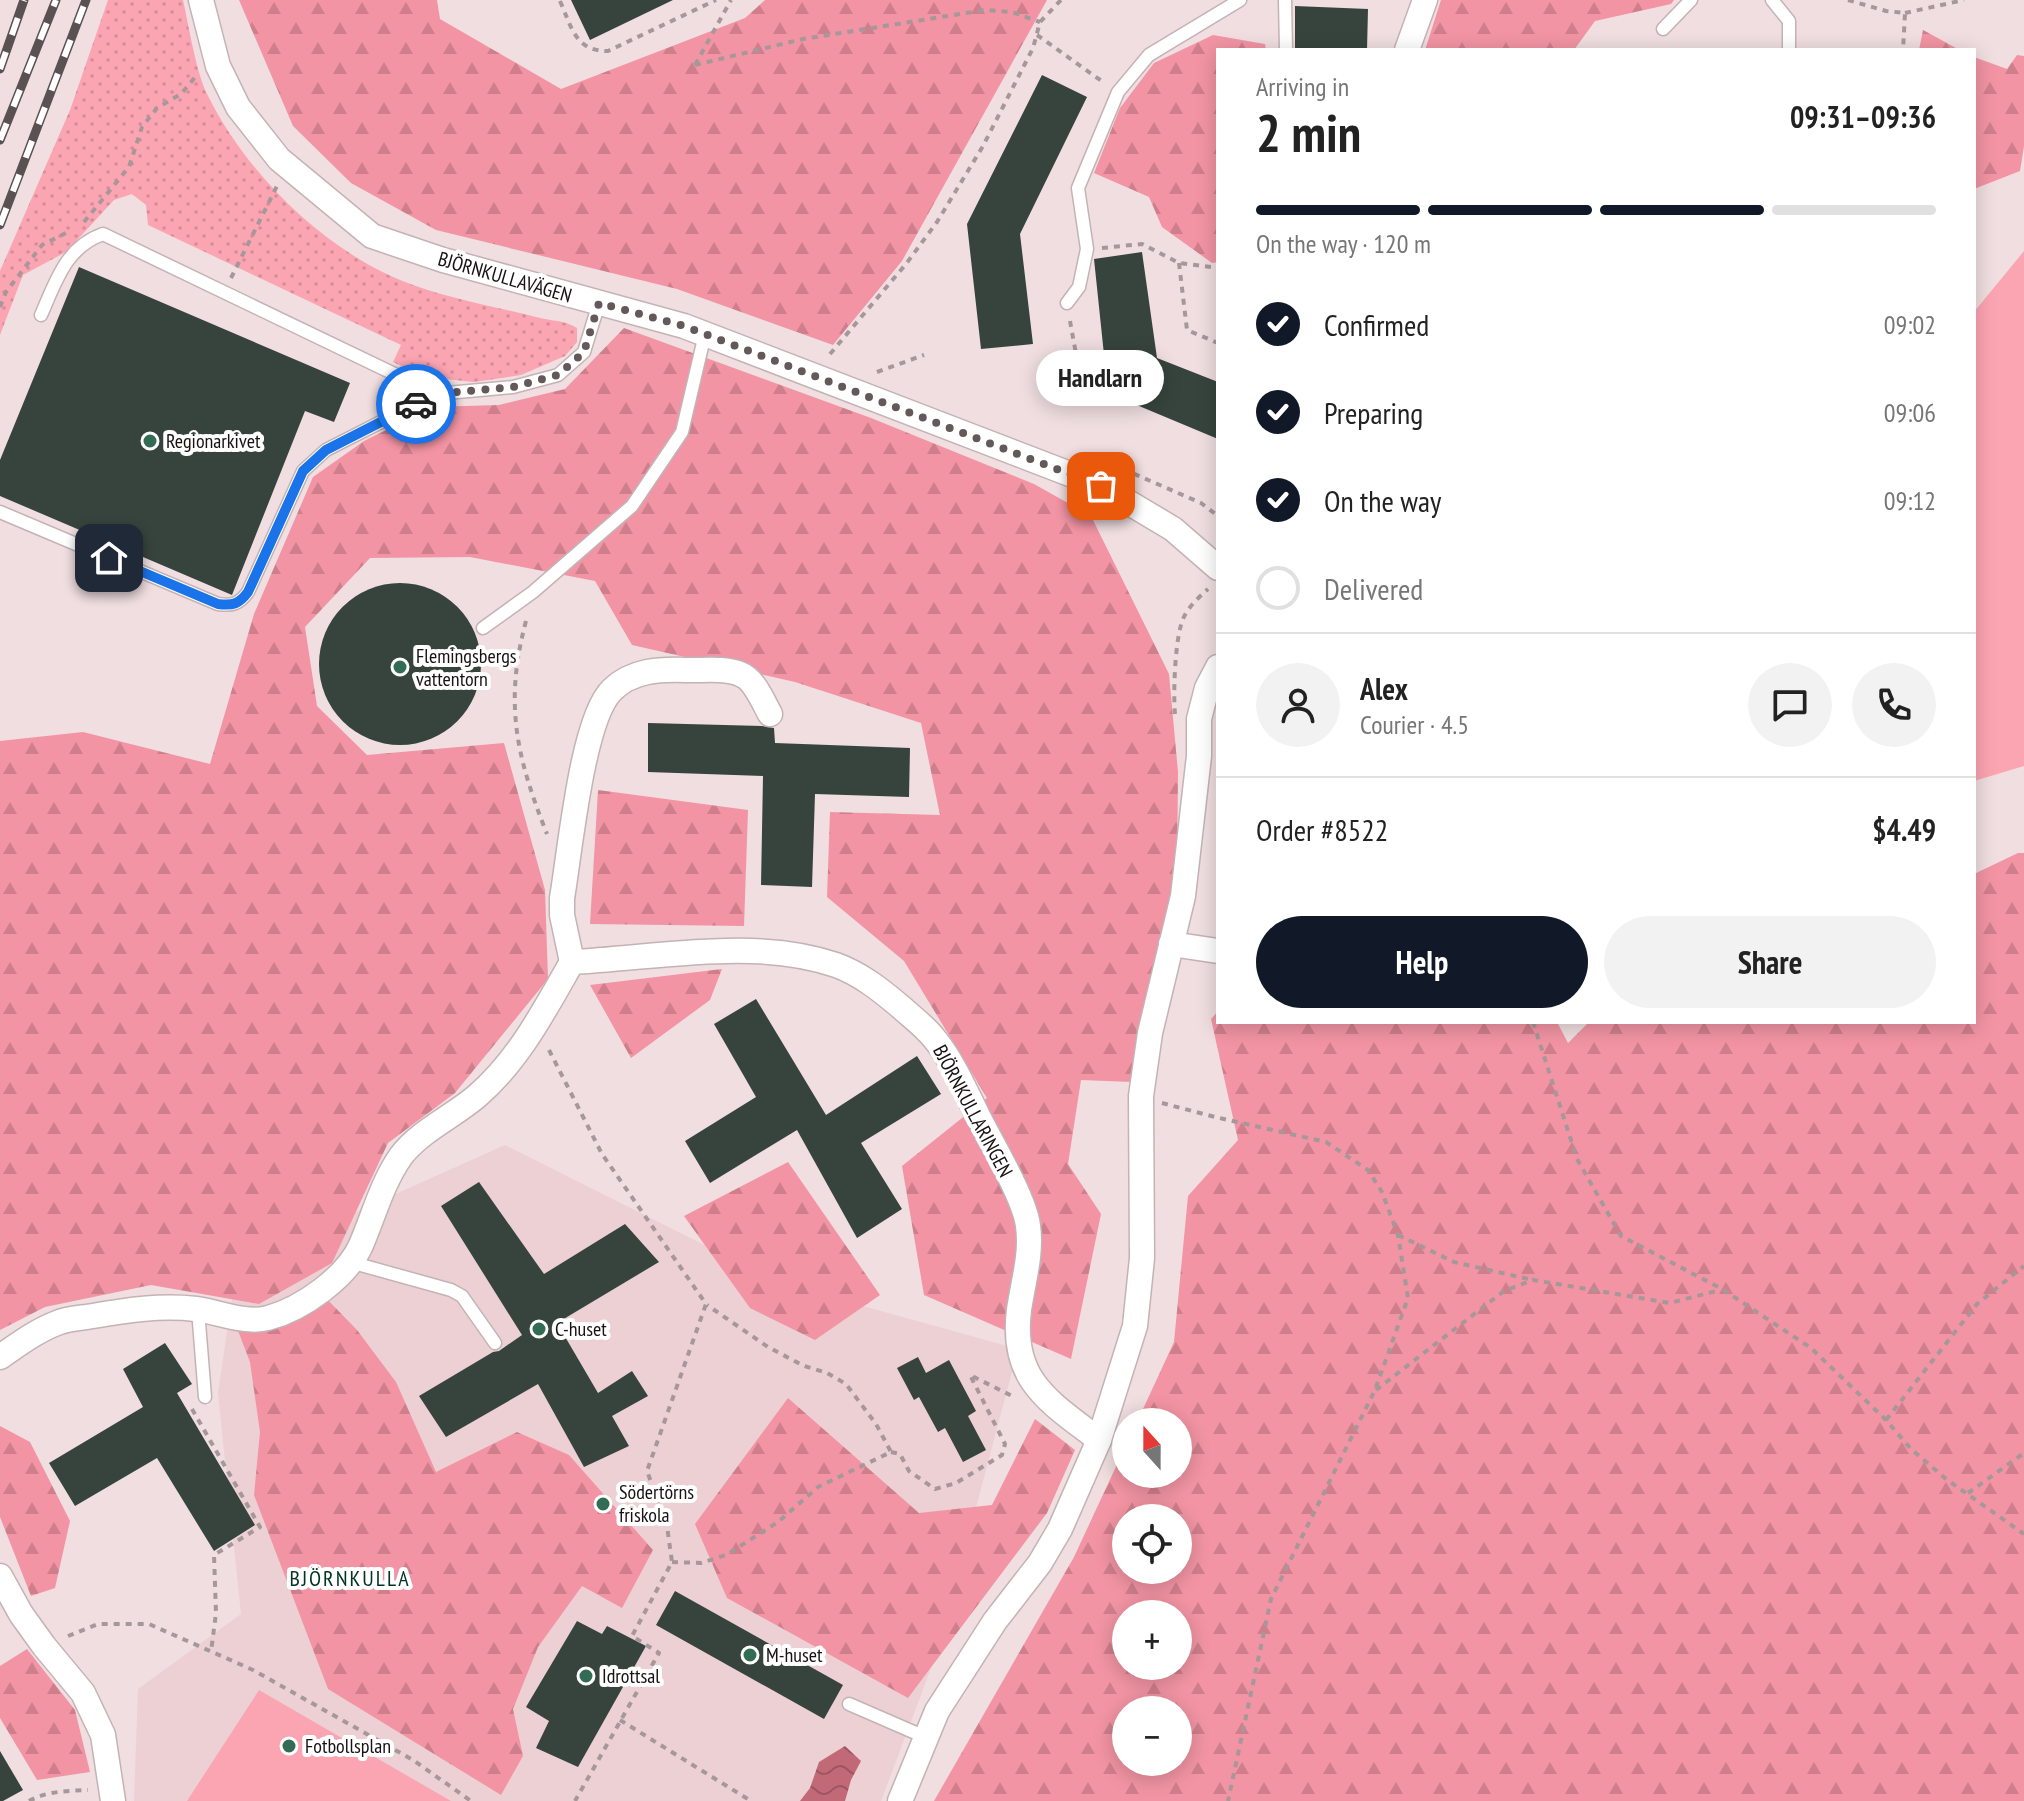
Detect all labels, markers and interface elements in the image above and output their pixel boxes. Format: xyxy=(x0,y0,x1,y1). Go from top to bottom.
text: Arriving in xyxy=(1256,70,1349,103)
text: 09:31–09:36 xyxy=(1790,97,1936,136)
text: 2 min xyxy=(1256,99,1361,166)
text: On the way · 120 m xyxy=(1256,227,1431,260)
street label: BJÖRNKULLAVÄGEN xyxy=(435,245,575,309)
icon: check xyxy=(1256,302,1300,346)
text: Confirmed xyxy=(1324,305,1429,344)
text: 09:02 xyxy=(1884,308,1936,341)
callout: Handlarn xyxy=(1037,350,1165,406)
text: Handlarn xyxy=(1058,361,1142,394)
courier xyxy=(376,364,456,444)
icon: car xyxy=(394,382,438,426)
icon: check xyxy=(1256,390,1300,434)
text: Preparing xyxy=(1324,393,1423,432)
text: 09:06 xyxy=(1884,396,1936,429)
place label: Regionarkivet xyxy=(166,428,261,454)
marker: Regionarkivet xyxy=(141,432,159,450)
pin xyxy=(1067,452,1135,520)
icon: bag xyxy=(1079,464,1123,508)
icon: check xyxy=(1256,478,1300,522)
text: On the way xyxy=(1324,481,1441,520)
text: 09:12 xyxy=(1884,484,1936,517)
pin xyxy=(75,524,143,592)
icon: home xyxy=(87,536,131,580)
text: Delivered xyxy=(1324,569,1423,608)
place label: Flemingsbergs vattentorn xyxy=(416,643,517,692)
marker: Flemingsbergs vattentorn xyxy=(391,658,409,676)
button: person xyxy=(1256,663,1340,747)
button: chat xyxy=(1748,663,1832,747)
button: phone xyxy=(1852,663,1936,747)
text: Alex xyxy=(1360,669,1408,708)
text: Courier · 4.5 xyxy=(1360,708,1469,741)
text: Order #8522 xyxy=(1256,810,1388,849)
text: $4.49 xyxy=(1872,810,1936,849)
button: Help xyxy=(1256,916,1588,1008)
button: Share xyxy=(1604,916,1936,1008)
street label: BJÖRNKULLARINGEN xyxy=(927,1040,1019,1182)
place label: C-huset xyxy=(555,1316,607,1342)
marker: C-huset xyxy=(530,1320,548,1338)
north arrow xyxy=(1112,1408,1192,1488)
map controls xyxy=(1112,1408,1192,1776)
place label: Södertörns friskola xyxy=(619,1479,694,1528)
marker: Södertörns friskola xyxy=(594,1495,612,1513)
button: locate xyxy=(1112,1504,1192,1584)
district label: BJÖRNKULLA xyxy=(289,1564,411,1592)
button: + xyxy=(1112,1600,1192,1680)
place label: M-huset xyxy=(766,1642,823,1668)
marker: M-huset xyxy=(741,1646,759,1664)
place label: Idrottsal xyxy=(602,1663,660,1689)
marker: Idrottsal xyxy=(577,1667,595,1685)
button: − xyxy=(1112,1696,1192,1776)
place label: Fotbollsplan xyxy=(305,1733,391,1759)
marker: Fotbollsplan xyxy=(280,1737,298,1755)

